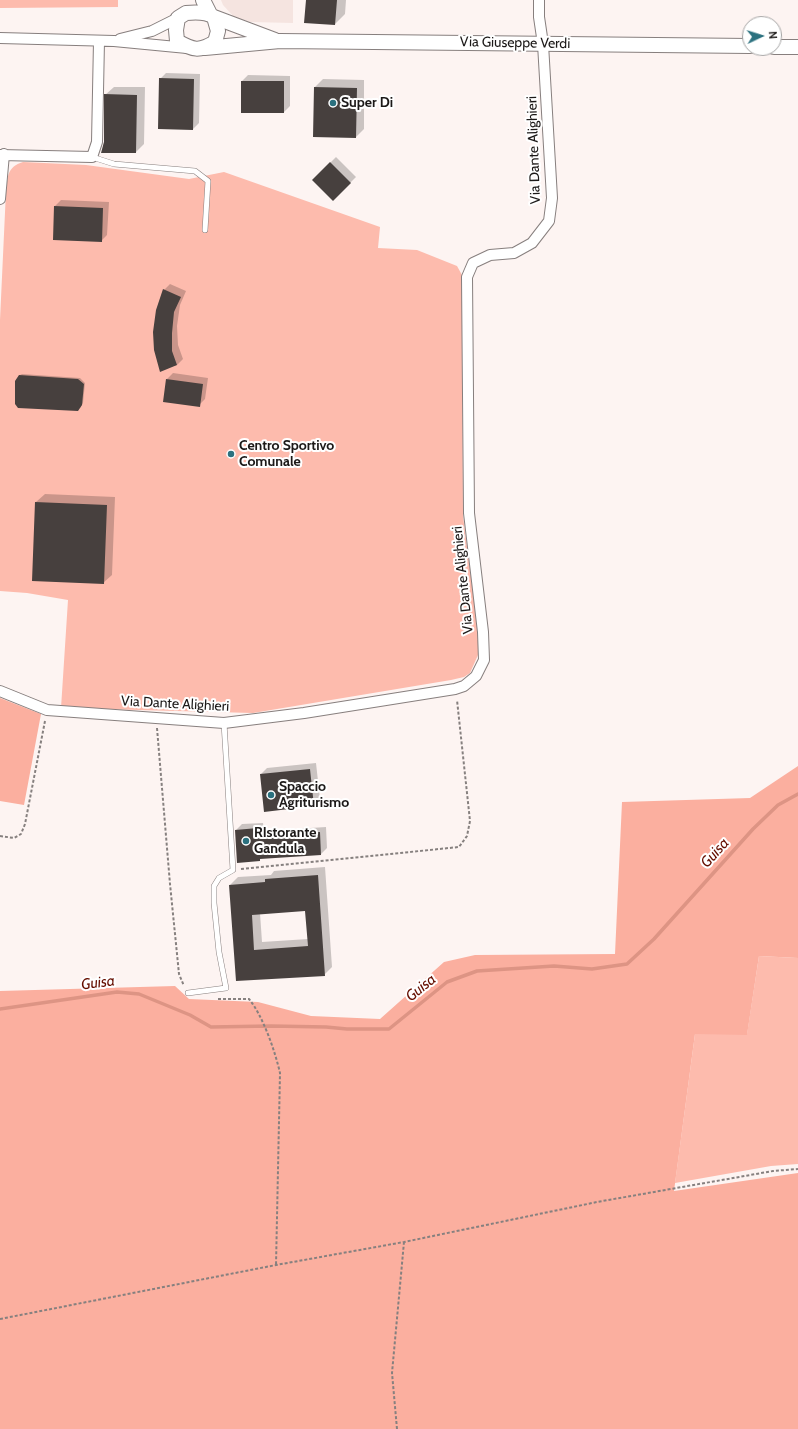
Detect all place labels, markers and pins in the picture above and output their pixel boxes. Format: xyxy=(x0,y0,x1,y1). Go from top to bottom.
place label: Super Di xyxy=(341,95,393,111)
marker: Super Di xyxy=(328,98,338,108)
place label: Centro Sportivo Comunale xyxy=(239,438,334,470)
marker: Centro Sportivo Comunale xyxy=(226,449,236,459)
place label: Spaccio Agriturismo xyxy=(279,779,349,812)
marker: Spaccio Agriturismo xyxy=(266,790,276,800)
place label: RIstorante Gandula xyxy=(254,825,316,858)
marker: RIstorante Gandula xyxy=(241,836,251,846)

